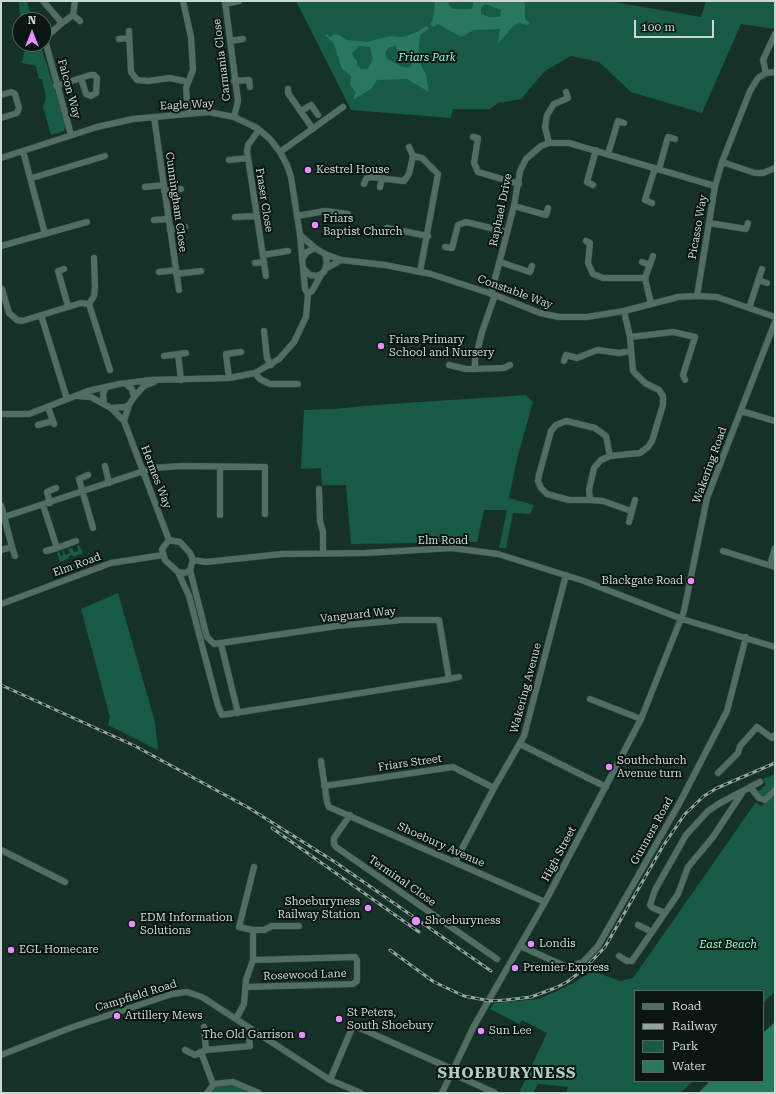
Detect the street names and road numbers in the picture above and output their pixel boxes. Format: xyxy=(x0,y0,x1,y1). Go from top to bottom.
street label: Carmania Close xyxy=(210,18,234,102)
street label: Falcon Way xyxy=(55,58,83,120)
street label: Eagle Way xyxy=(159,97,215,113)
street label: Cunningham Close xyxy=(162,151,190,253)
street label: Fraser Close xyxy=(252,167,276,233)
street label: Raphael Drive xyxy=(487,172,515,248)
street label: Picasso Way xyxy=(686,194,710,260)
street label: Constable Way xyxy=(476,272,554,312)
street label: Wakering Road xyxy=(690,425,730,505)
street label: Hermes Way xyxy=(138,444,174,510)
street label: Elm Road xyxy=(418,534,468,548)
street label: Elm Road xyxy=(51,550,103,580)
street label: Vanguard Way xyxy=(319,604,397,626)
street label: Wakering Avenue xyxy=(508,641,544,735)
street label: Friars Street xyxy=(377,752,443,774)
street label: Gunners Road xyxy=(628,795,676,867)
street label: Shoebury Avenue xyxy=(395,820,487,870)
street label: High Street xyxy=(539,824,579,884)
street label: Terminal Close xyxy=(366,853,438,909)
street label: Rosewood Lane xyxy=(263,967,347,983)
street label: Campfield Road xyxy=(94,977,178,1015)

